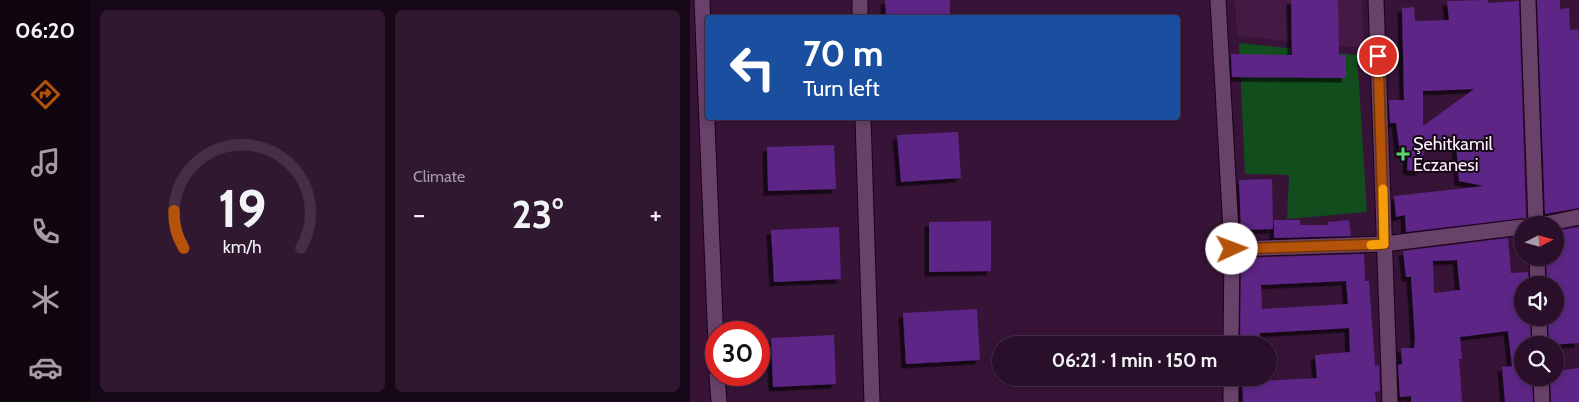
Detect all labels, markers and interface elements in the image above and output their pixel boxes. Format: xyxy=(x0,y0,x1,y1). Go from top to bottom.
text: 06:20 xyxy=(15,17,75,44)
text: 70 m xyxy=(803,32,884,75)
icon: left xyxy=(720,35,785,100)
pin xyxy=(1357,35,1399,77)
icon: arrive xyxy=(1364,42,1392,70)
text: Turn left xyxy=(803,75,880,102)
icon: directions xyxy=(28,77,63,112)
place label: Şehitkamil Eczanesi xyxy=(1413,133,1494,176)
icon: music xyxy=(28,145,63,180)
marker: Şehitkamil Eczanesi xyxy=(1397,148,1409,160)
text: Climate xyxy=(413,167,465,186)
text: 19 xyxy=(218,177,267,240)
text: 23° xyxy=(512,191,563,238)
text: − xyxy=(413,197,425,231)
text: + xyxy=(650,197,662,231)
icon: phone xyxy=(28,214,63,249)
north arrow xyxy=(1514,216,1564,266)
map controls xyxy=(1514,216,1564,386)
position arrow xyxy=(1205,222,1257,274)
text: km/h xyxy=(223,236,262,257)
button: sound xyxy=(1514,276,1564,326)
icon: climate xyxy=(28,282,63,317)
speed limit sign: 30 xyxy=(705,321,770,386)
button: search xyxy=(1514,336,1564,386)
text: 06:21 · 1 min · 150 m xyxy=(1052,349,1217,372)
icon: car xyxy=(28,350,63,385)

